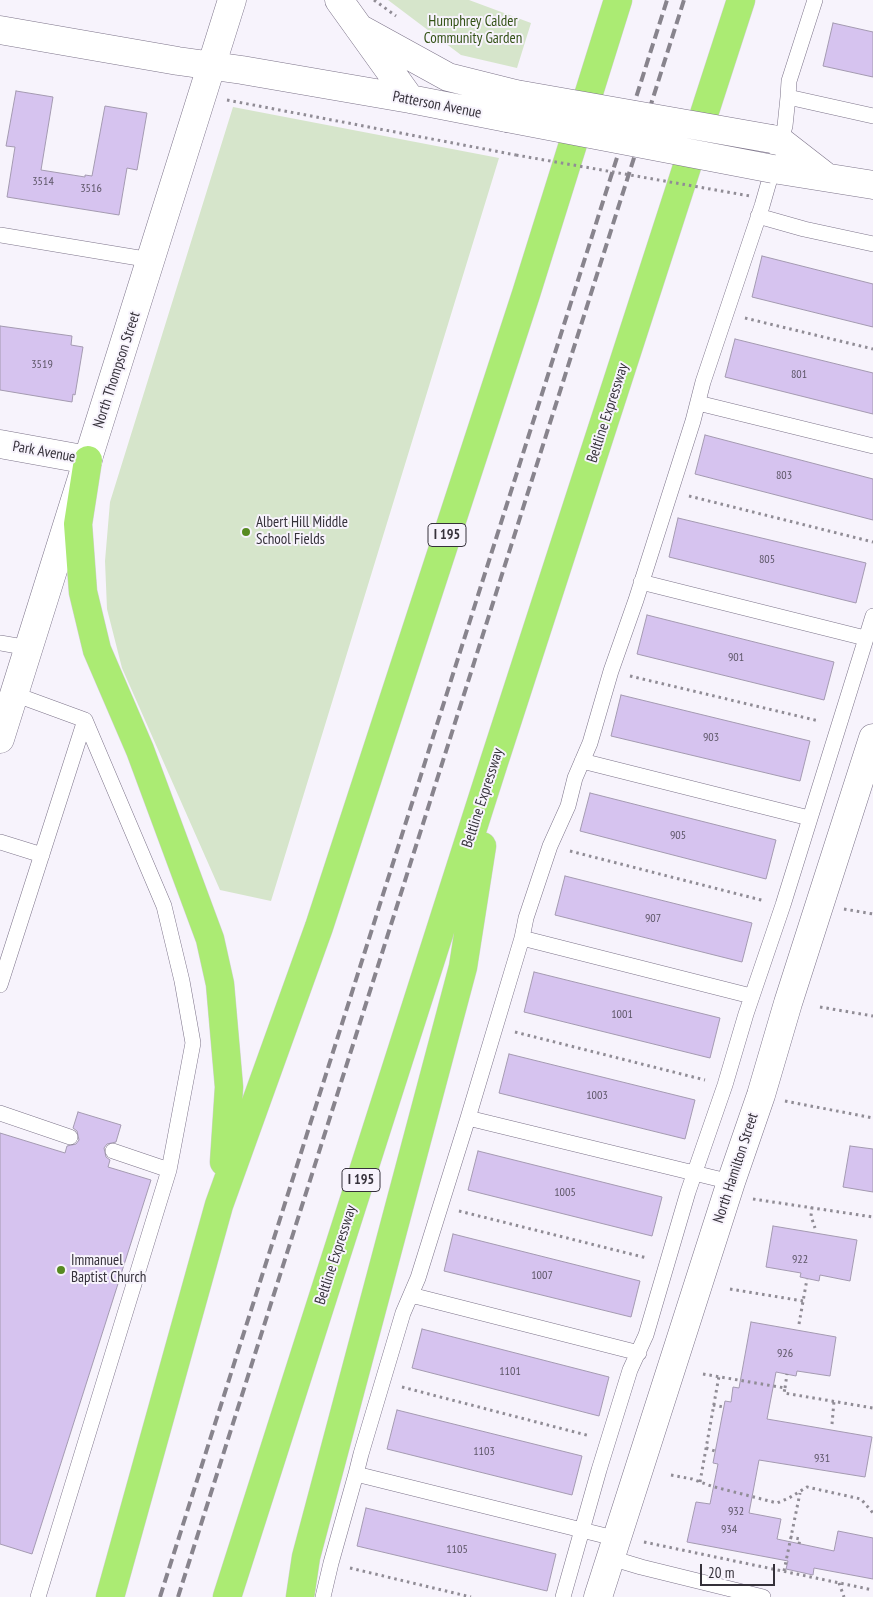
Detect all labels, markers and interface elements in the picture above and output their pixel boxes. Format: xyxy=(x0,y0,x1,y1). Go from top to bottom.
park label: Humphrey Calder Community Garden xyxy=(424,13,522,48)
street label: Patterson Avenue xyxy=(391,88,483,122)
house number: 3514 xyxy=(32,175,54,189)
house number: 3516 xyxy=(80,182,102,196)
street label: North Thompson Street xyxy=(90,310,144,430)
house number: 3519 xyxy=(31,358,53,372)
street label: Beltline Expressway xyxy=(583,361,633,465)
house number: 801 xyxy=(791,368,807,382)
street label: Park Avenue xyxy=(11,438,77,466)
house number: 803 xyxy=(776,469,792,483)
place label: Albert Hill Middle School Fields xyxy=(256,514,348,549)
road number: I 195 xyxy=(428,524,466,546)
marker: Albert Hill Middle School Fields xyxy=(240,526,252,538)
house number: 805 xyxy=(759,553,775,567)
house number: 901 xyxy=(728,651,744,665)
house number: 903 xyxy=(703,731,719,745)
street label: Beltline Expressway xyxy=(458,746,508,850)
house number: 905 xyxy=(670,829,686,843)
house number: 907 xyxy=(645,912,661,926)
house number: 1001 xyxy=(611,1008,633,1022)
house number: 1003 xyxy=(586,1089,608,1103)
street label: North Hamilton Street xyxy=(710,1111,762,1225)
road number: I 195 xyxy=(342,1168,380,1192)
house number: 1005 xyxy=(554,1186,576,1200)
street label: Beltline Expressway xyxy=(311,1203,361,1307)
place label: Immanuel Baptist Church xyxy=(71,1252,146,1287)
house number: 922 xyxy=(792,1253,808,1267)
marker: Immanuel Baptist Church xyxy=(55,1264,67,1276)
house number: 1007 xyxy=(531,1269,553,1283)
house number: 926 xyxy=(777,1347,793,1361)
house number: 1101 xyxy=(499,1365,521,1379)
house number: 1103 xyxy=(473,1445,495,1459)
house number: 931 xyxy=(814,1452,830,1466)
house number: 932 xyxy=(728,1505,744,1519)
house number: 934 xyxy=(721,1523,737,1537)
house number: 1105 xyxy=(446,1543,468,1557)
scale bar xyxy=(703,1554,778,1586)
text: 20 m xyxy=(708,1563,734,1582)

